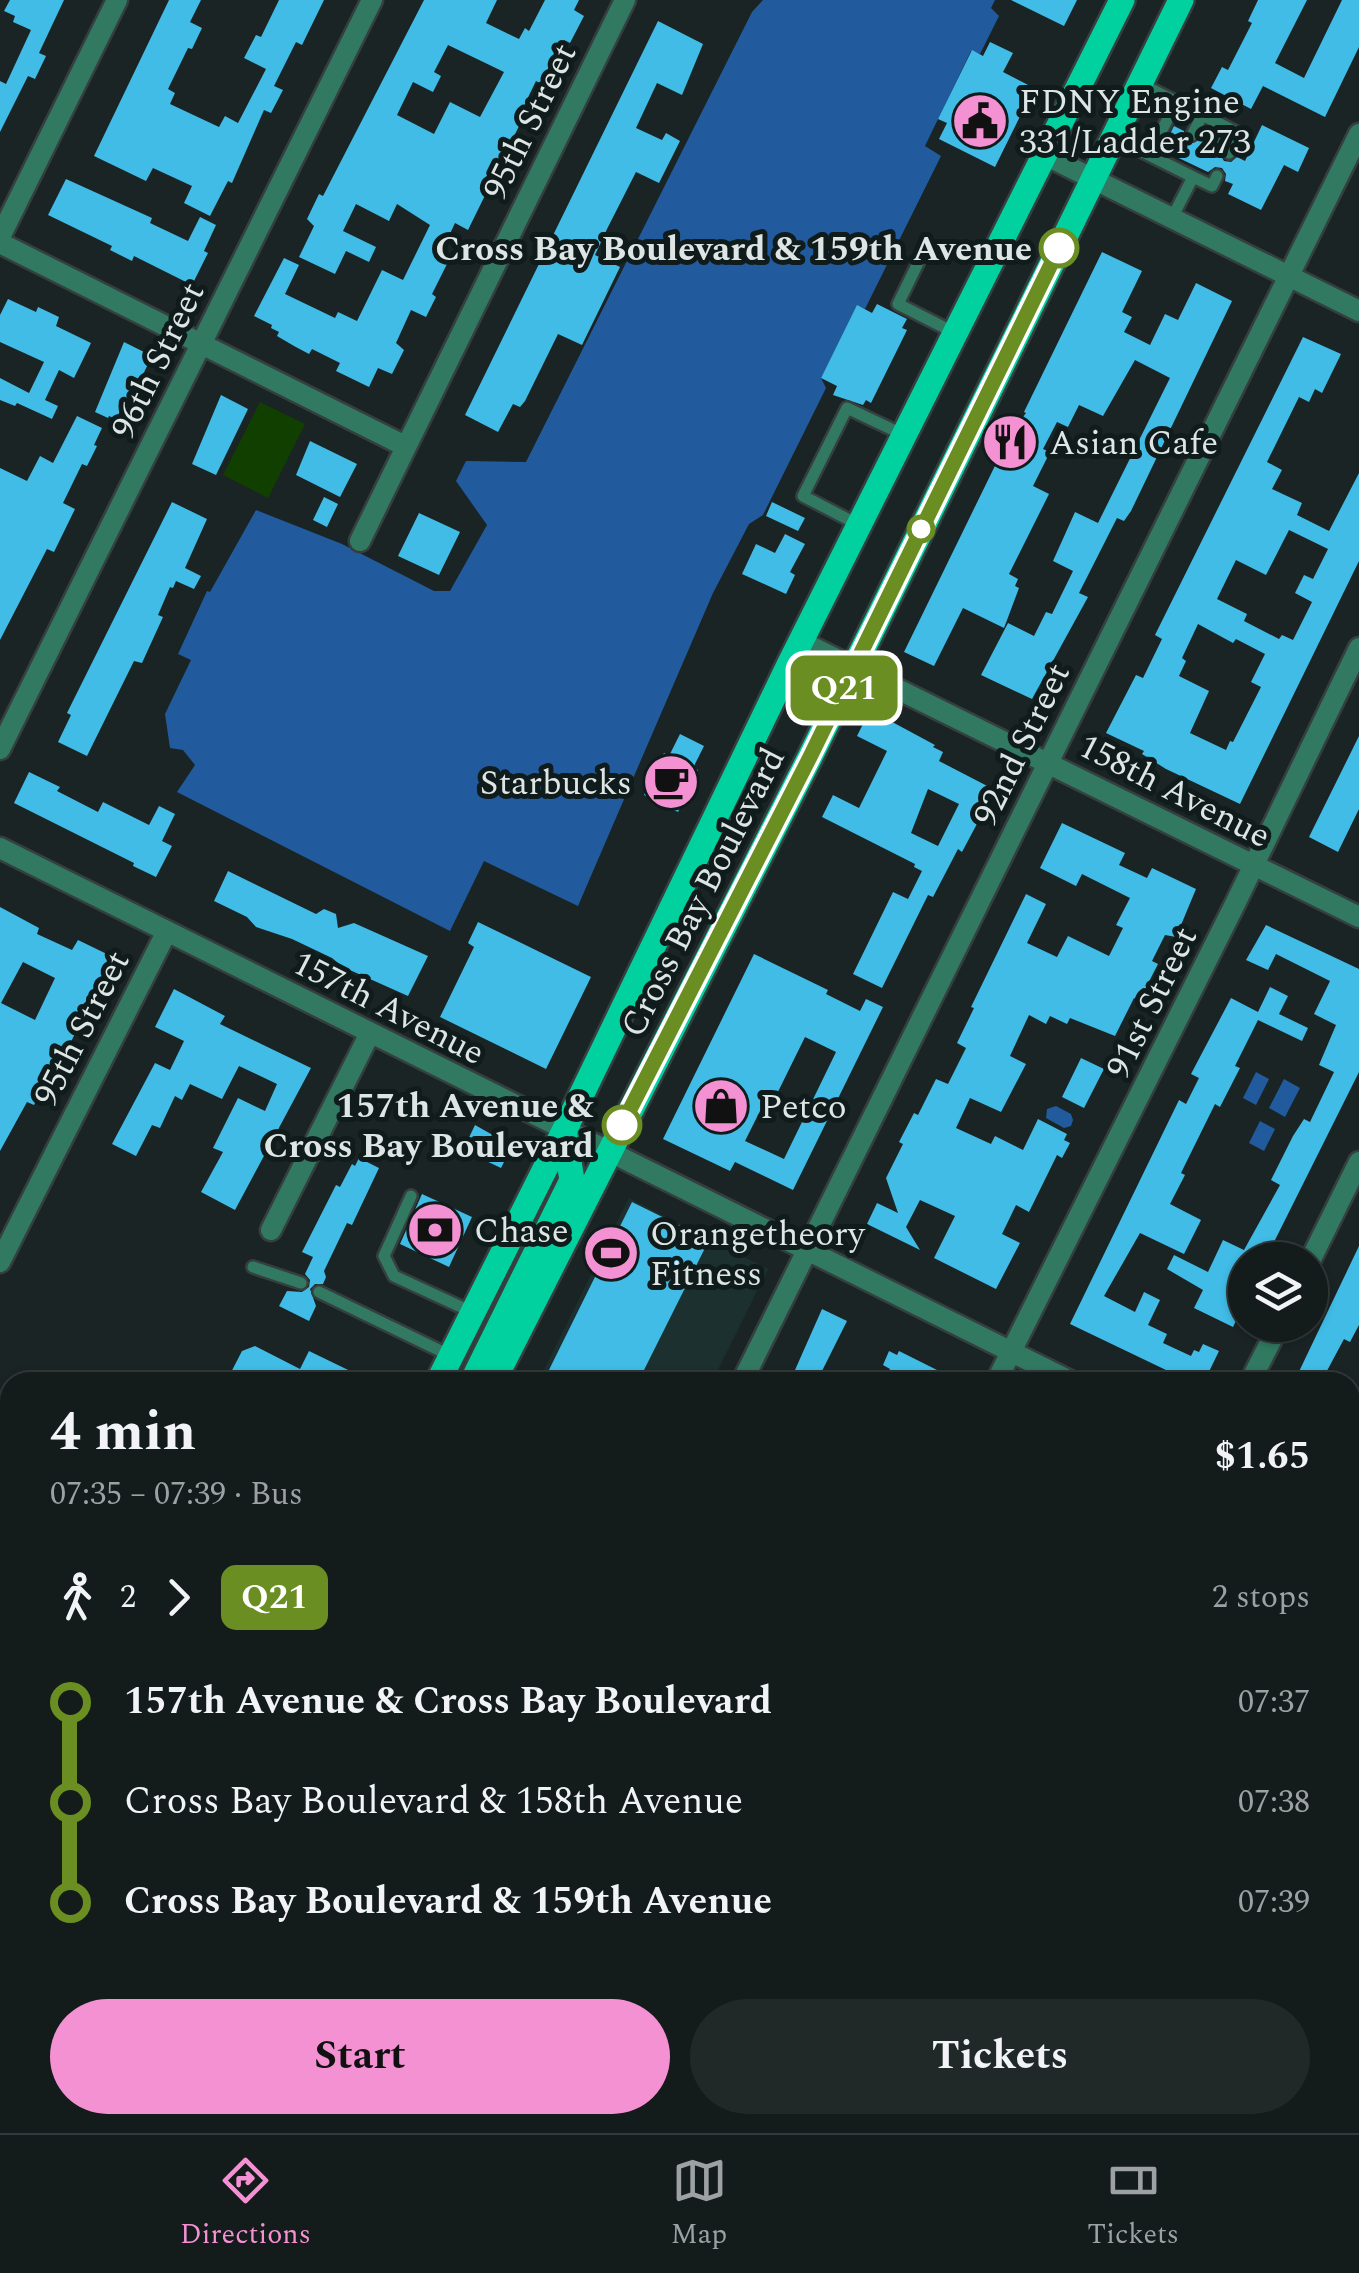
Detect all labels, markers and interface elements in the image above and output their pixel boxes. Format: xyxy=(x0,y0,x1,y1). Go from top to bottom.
street label: 95th Street xyxy=(470,34,591,209)
place label: FDNY Engine 331/Ladder 273 xyxy=(1019,76,1251,169)
public building icon: FDNY Engine 331/Ladder 273 xyxy=(950,91,1010,151)
place label: Cross Bay Boulevard & 159th Avenue xyxy=(435,223,1032,276)
marker: Cross Bay Boulevard & 159th Avenue xyxy=(1040,229,1078,267)
street label: 96th Street xyxy=(98,273,219,448)
restaurant icon: Asian Cafe xyxy=(980,412,1040,472)
place label: Asian Cafe xyxy=(1049,417,1218,470)
unlabelled marker xyxy=(908,516,934,542)
street label: 92nd Street xyxy=(960,654,1085,835)
line badge: Q21 xyxy=(786,656,902,720)
text: Q21 xyxy=(811,662,877,715)
street label: 158th Avenue xyxy=(1069,720,1280,863)
street label: Cross Bay Boulevard xyxy=(607,739,799,1047)
cafe icon: Starbucks xyxy=(641,752,701,812)
place label: Starbucks xyxy=(480,757,632,810)
street label: 91st Street xyxy=(1093,918,1212,1087)
street label: 157th Avenue xyxy=(283,937,494,1080)
street label: 95th Street xyxy=(21,942,144,1116)
shop icon: Petco xyxy=(691,1076,751,1136)
place label: 157th Avenue & Cross Bay Boulevard xyxy=(264,1080,594,1173)
place label: Petco xyxy=(760,1081,847,1134)
marker: 157th Avenue & Cross Bay Boulevard xyxy=(603,1106,641,1144)
bank icon: Chase xyxy=(405,1200,465,1260)
place label: Chase xyxy=(474,1205,569,1258)
place label: Orangetheory Fitness xyxy=(650,1208,866,1301)
sports icon: Orangetheory Fitness xyxy=(581,1223,641,1283)
map controls xyxy=(1228,1242,1328,1342)
button: layers xyxy=(1228,1242,1328,1342)
text: 4 min xyxy=(50,1391,196,1474)
text: $1.65 xyxy=(1215,1428,1310,1486)
text: 07:35 – 07:39 · Bus xyxy=(50,1470,303,1519)
icon: walk xyxy=(50,1570,105,1625)
icon: forward xyxy=(151,1570,206,1625)
text: Q21 xyxy=(241,1571,308,1624)
text: 2 xyxy=(120,1573,136,1622)
text: 2 stops xyxy=(1212,1573,1310,1622)
text: 157th Avenue & Cross Bay Boulevard xyxy=(124,1673,772,1731)
text: 07:37 xyxy=(1238,1678,1310,1727)
text: Cross Bay Boulevard & 158th Avenue xyxy=(124,1773,743,1831)
text: 07:38 xyxy=(1238,1778,1310,1827)
text: Cross Bay Boulevard & 159th Avenue xyxy=(124,1873,772,1931)
text: 07:39 xyxy=(1238,1878,1310,1927)
button: Start xyxy=(50,1999,670,2114)
button: Tickets xyxy=(690,1999,1310,2114)
tab: Directions xyxy=(180,2153,311,2256)
tab: Map xyxy=(671,2153,727,2256)
tab: Tickets xyxy=(1087,2153,1179,2256)

